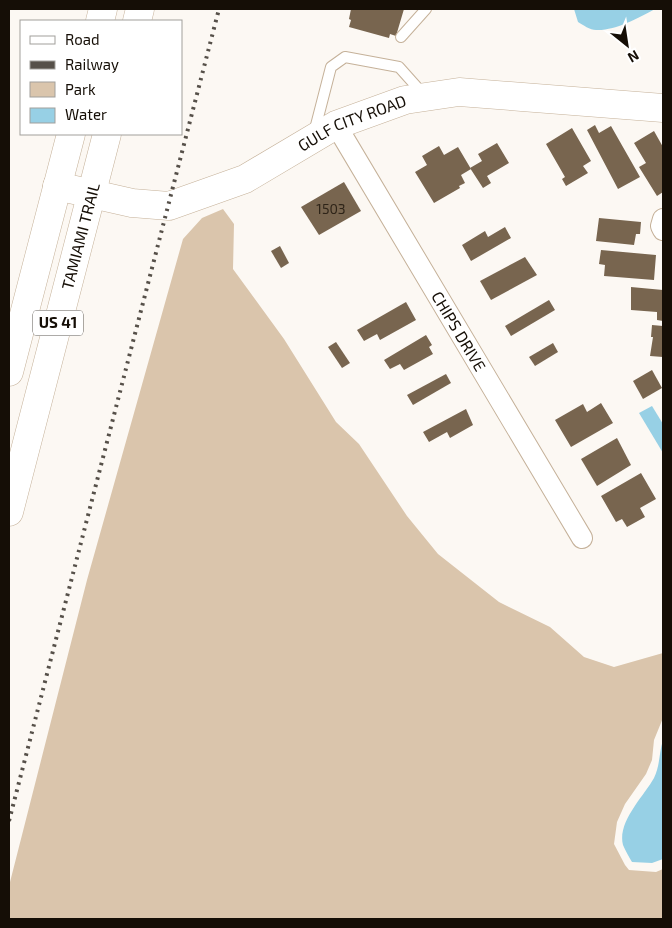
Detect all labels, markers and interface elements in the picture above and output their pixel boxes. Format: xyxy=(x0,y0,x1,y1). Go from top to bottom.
legend xyxy=(20,20,182,135)
north arrow xyxy=(602,20,652,70)
text: Road xyxy=(65,30,100,48)
text: N xyxy=(625,47,642,67)
text: Railway xyxy=(65,55,119,73)
text: Park xyxy=(65,80,96,98)
street label: GULF CITY ROAD xyxy=(294,90,409,155)
text: Water xyxy=(65,105,107,123)
street label: TAMIAMI TRAIL xyxy=(57,181,103,291)
house number: 1503 xyxy=(316,200,346,217)
street label: CHIPS DRIVE xyxy=(428,288,490,374)
road number: US 41 xyxy=(33,310,83,336)

